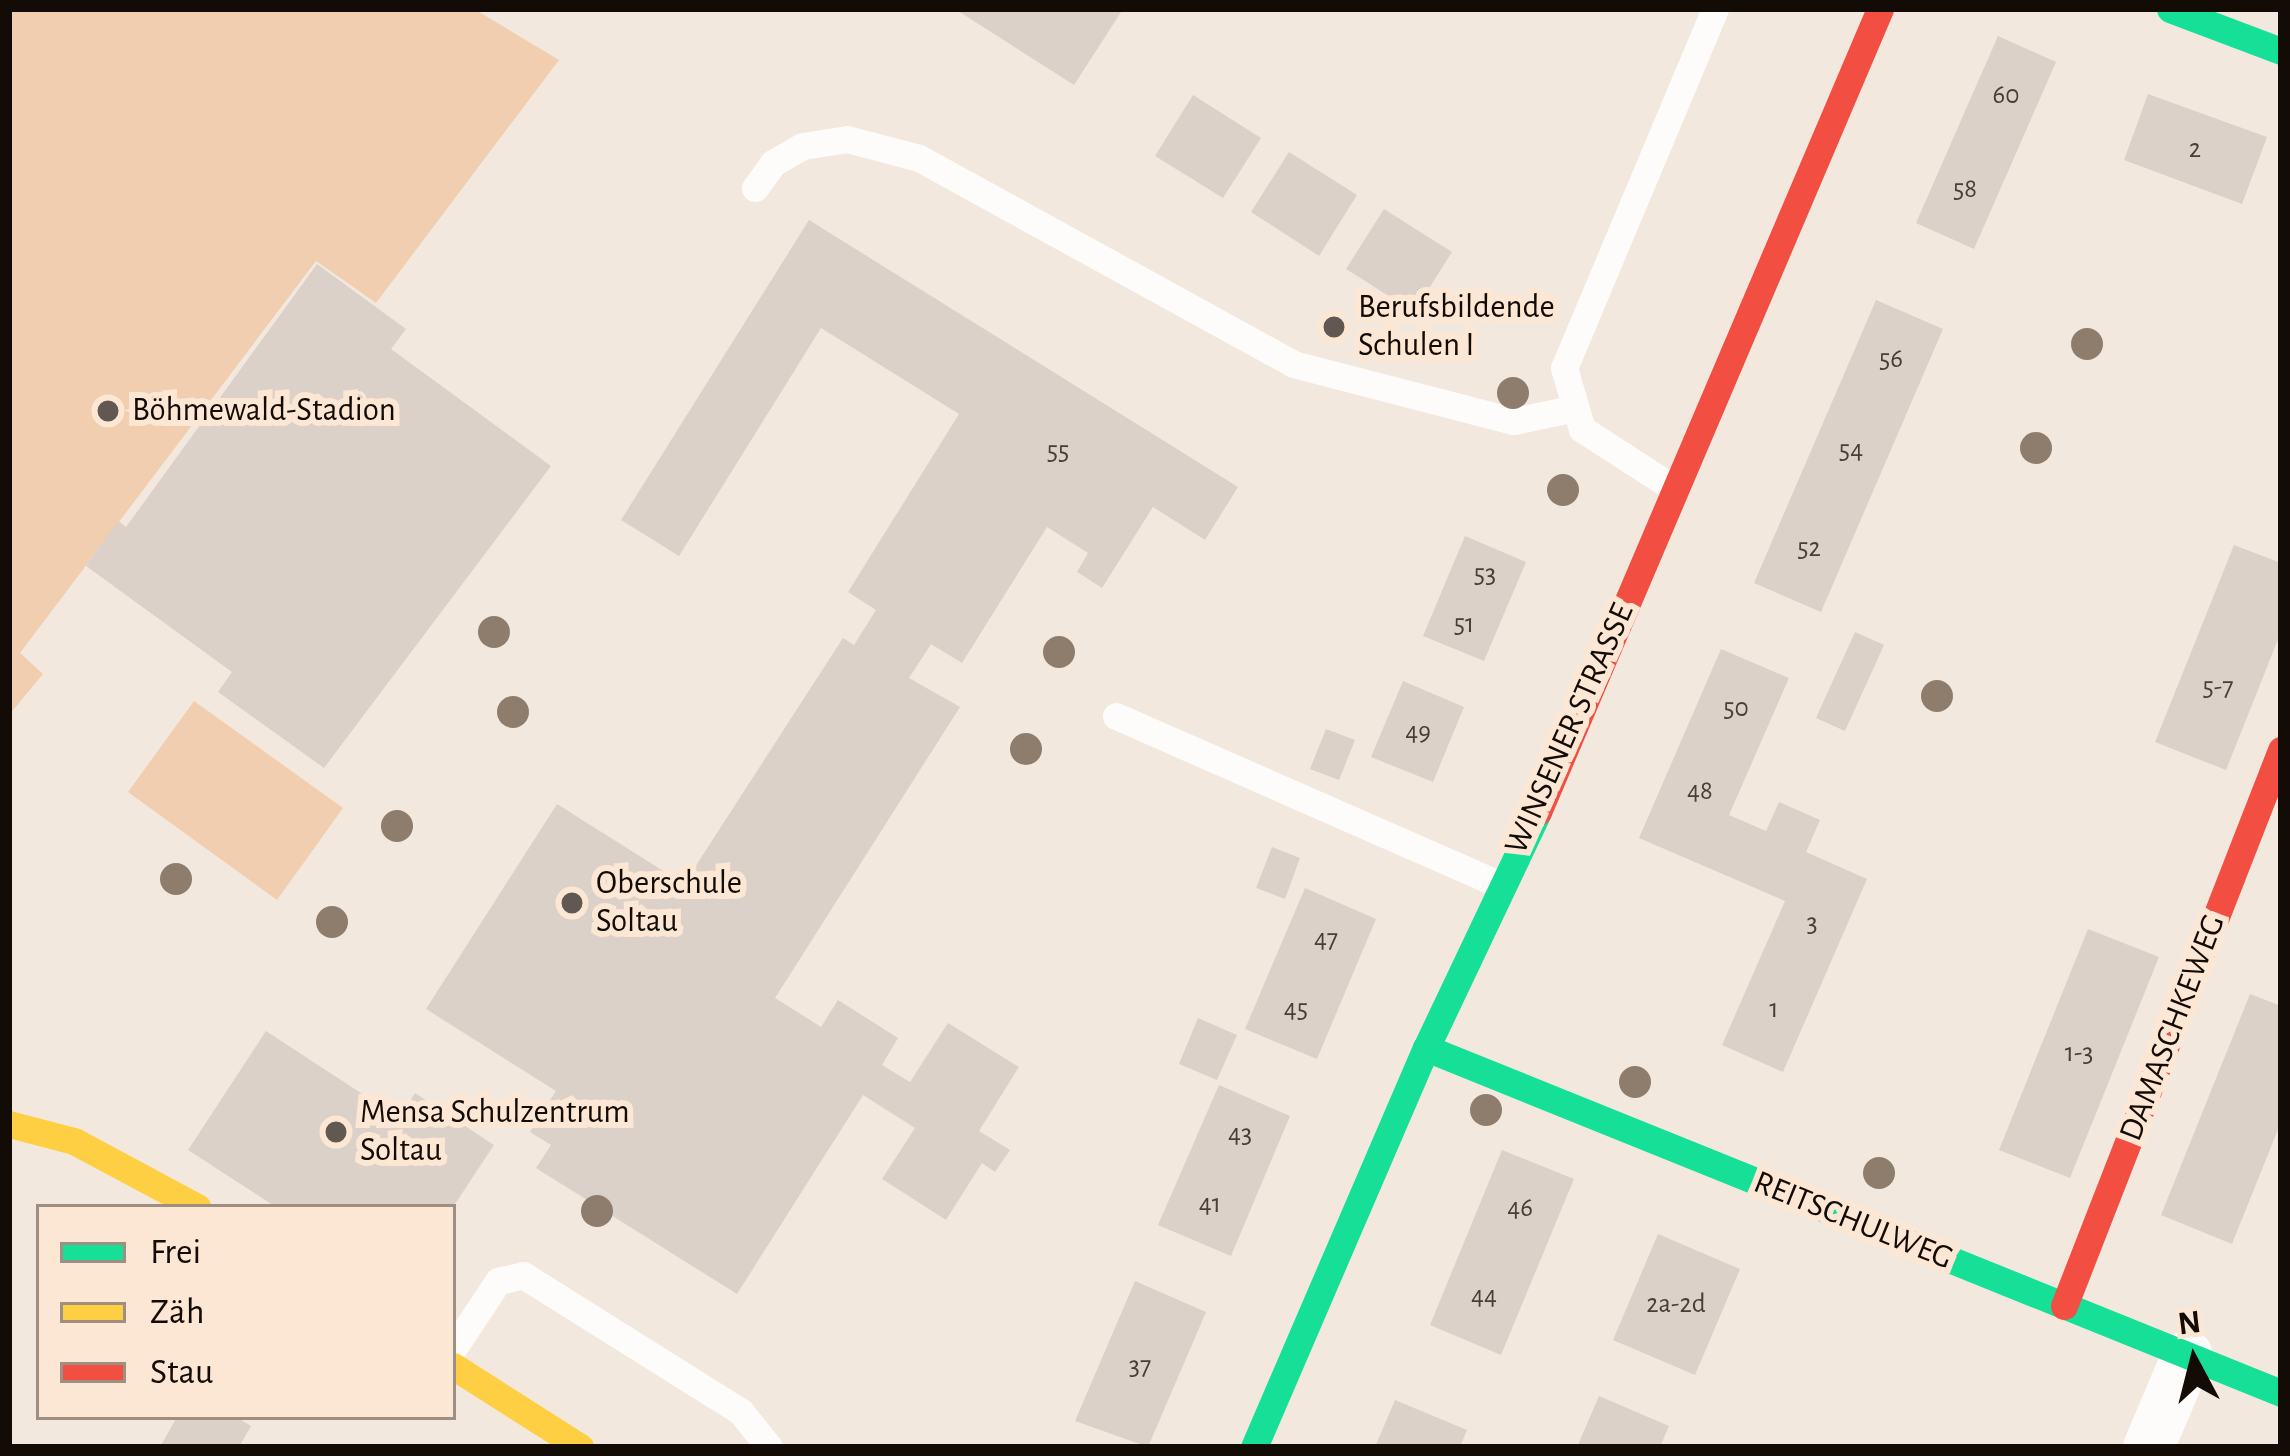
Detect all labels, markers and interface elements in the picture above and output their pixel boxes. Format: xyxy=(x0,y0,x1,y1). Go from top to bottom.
house number: 60 xyxy=(1993,79,2019,111)
house number: 2 xyxy=(2189,133,2201,165)
house number: 58 xyxy=(1953,173,1977,205)
place label: Berufsbildende Schulen I xyxy=(1358,288,1555,366)
marker: Berufsbildende Schulen I xyxy=(1321,314,1347,340)
house number: 56 xyxy=(1879,343,1903,375)
place label: Böhmewald-Stadion xyxy=(132,391,396,431)
marker: Böhmewald-Stadion xyxy=(95,398,121,424)
house number: 54 xyxy=(1839,434,1863,466)
house number: 55 xyxy=(1047,435,1069,467)
house number: 52 xyxy=(1797,532,1821,564)
house number: 53 xyxy=(1474,558,1496,590)
street label: WINSENER STRASSE xyxy=(1497,598,1643,860)
house number: 51 xyxy=(1454,608,1474,640)
house number: 5-7 xyxy=(2203,671,2233,703)
house number: 50 xyxy=(1723,692,1749,724)
house number: 49 xyxy=(1405,716,1431,748)
house number: 48 xyxy=(1687,775,1713,807)
place label: Oberschule Soltau xyxy=(596,864,742,942)
marker: Oberschule Soltau xyxy=(559,890,585,916)
house number: 3 xyxy=(1806,907,1818,939)
street label: DAMASCHKEWEG xyxy=(2112,909,2234,1147)
house number: 47 xyxy=(1314,923,1338,955)
house number: 45 xyxy=(1284,993,1308,1025)
house number: 1 xyxy=(1769,993,1779,1025)
house number: 1-3 xyxy=(2065,1037,2093,1069)
place label: Mensa Schulzentrum Soltau xyxy=(360,1093,630,1171)
house number: 43 xyxy=(1228,1118,1252,1150)
marker: Mensa Schulzentrum Soltau xyxy=(323,1119,349,1145)
street label: REITSCHULWEG xyxy=(1748,1163,1958,1279)
house number: 41 xyxy=(1199,1188,1221,1220)
house number: 46 xyxy=(1507,1192,1533,1224)
legend xyxy=(36,1204,456,1420)
text: Frei xyxy=(150,1234,201,1270)
house number: 44 xyxy=(1471,1280,1497,1312)
house number: 2a-2d xyxy=(1646,1288,1706,1320)
text: Zäh xyxy=(150,1294,204,1330)
north arrow xyxy=(2134,1300,2254,1420)
text: N xyxy=(2176,1306,2203,1342)
house number: 37 xyxy=(1129,1350,1151,1382)
text: Stau xyxy=(150,1354,213,1390)

